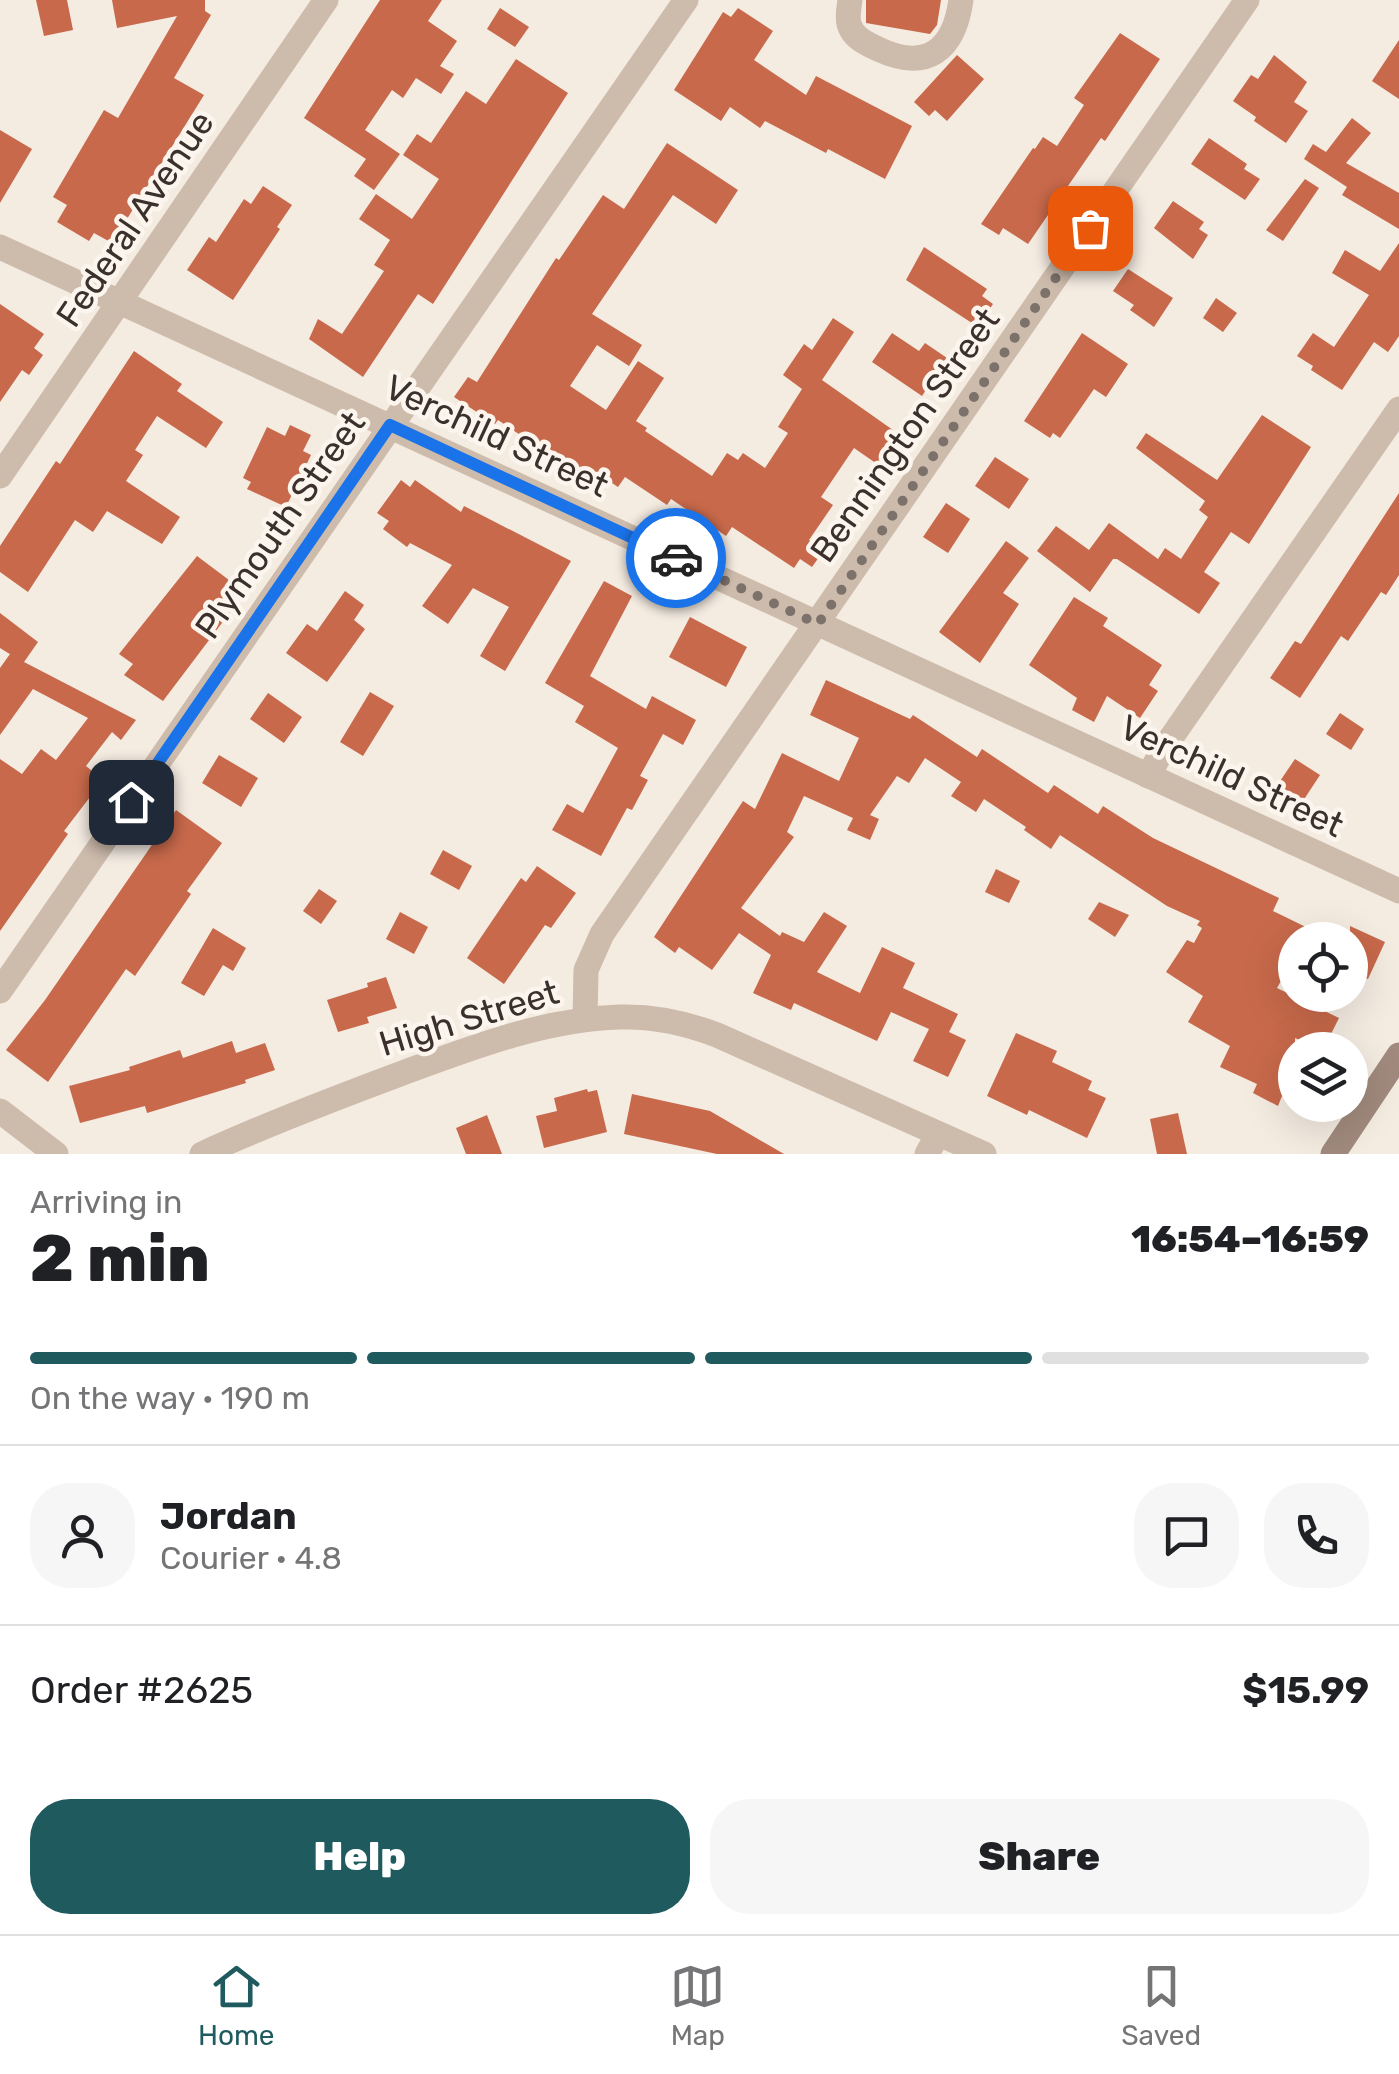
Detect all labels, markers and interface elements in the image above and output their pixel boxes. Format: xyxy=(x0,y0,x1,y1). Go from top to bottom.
street label: Federal Avenue xyxy=(47,103,223,335)
pin xyxy=(1048,186,1133,271)
icon: bag xyxy=(1063,201,1118,256)
street label: Bennington Street xyxy=(802,300,1008,570)
street label: Verchild Street xyxy=(379,366,615,506)
street label: Plymouth Street xyxy=(186,403,374,647)
courier xyxy=(626,508,726,608)
icon: car xyxy=(649,531,704,586)
street label: Verchild Street xyxy=(1114,706,1350,846)
pin xyxy=(89,760,174,845)
icon: home xyxy=(104,775,159,830)
map controls xyxy=(1278,922,1368,1122)
button: locate xyxy=(1278,922,1368,1012)
street label: High Street xyxy=(374,971,564,1065)
button: layers xyxy=(1278,1032,1368,1122)
text: Arriving in xyxy=(30,1183,182,1221)
text: 16:54–16:59 xyxy=(1131,1216,1369,1262)
text: 2 min xyxy=(30,1220,210,1297)
text: On the way · 190 m xyxy=(30,1379,310,1417)
button: person xyxy=(30,1483,135,1588)
button: chat xyxy=(1134,1483,1239,1588)
button: phone xyxy=(1264,1483,1369,1588)
text: Jordan xyxy=(160,1493,297,1539)
text: Courier · 4.8 xyxy=(160,1539,342,1577)
text: Order #2625 xyxy=(30,1667,253,1713)
text: $15.99 xyxy=(1242,1667,1369,1713)
button: Help xyxy=(30,1799,690,1914)
button: Share xyxy=(710,1799,1369,1914)
tab: Home xyxy=(198,1959,275,2052)
tab: Map xyxy=(670,1959,725,2052)
tab: Saved xyxy=(1121,1959,1201,2052)

